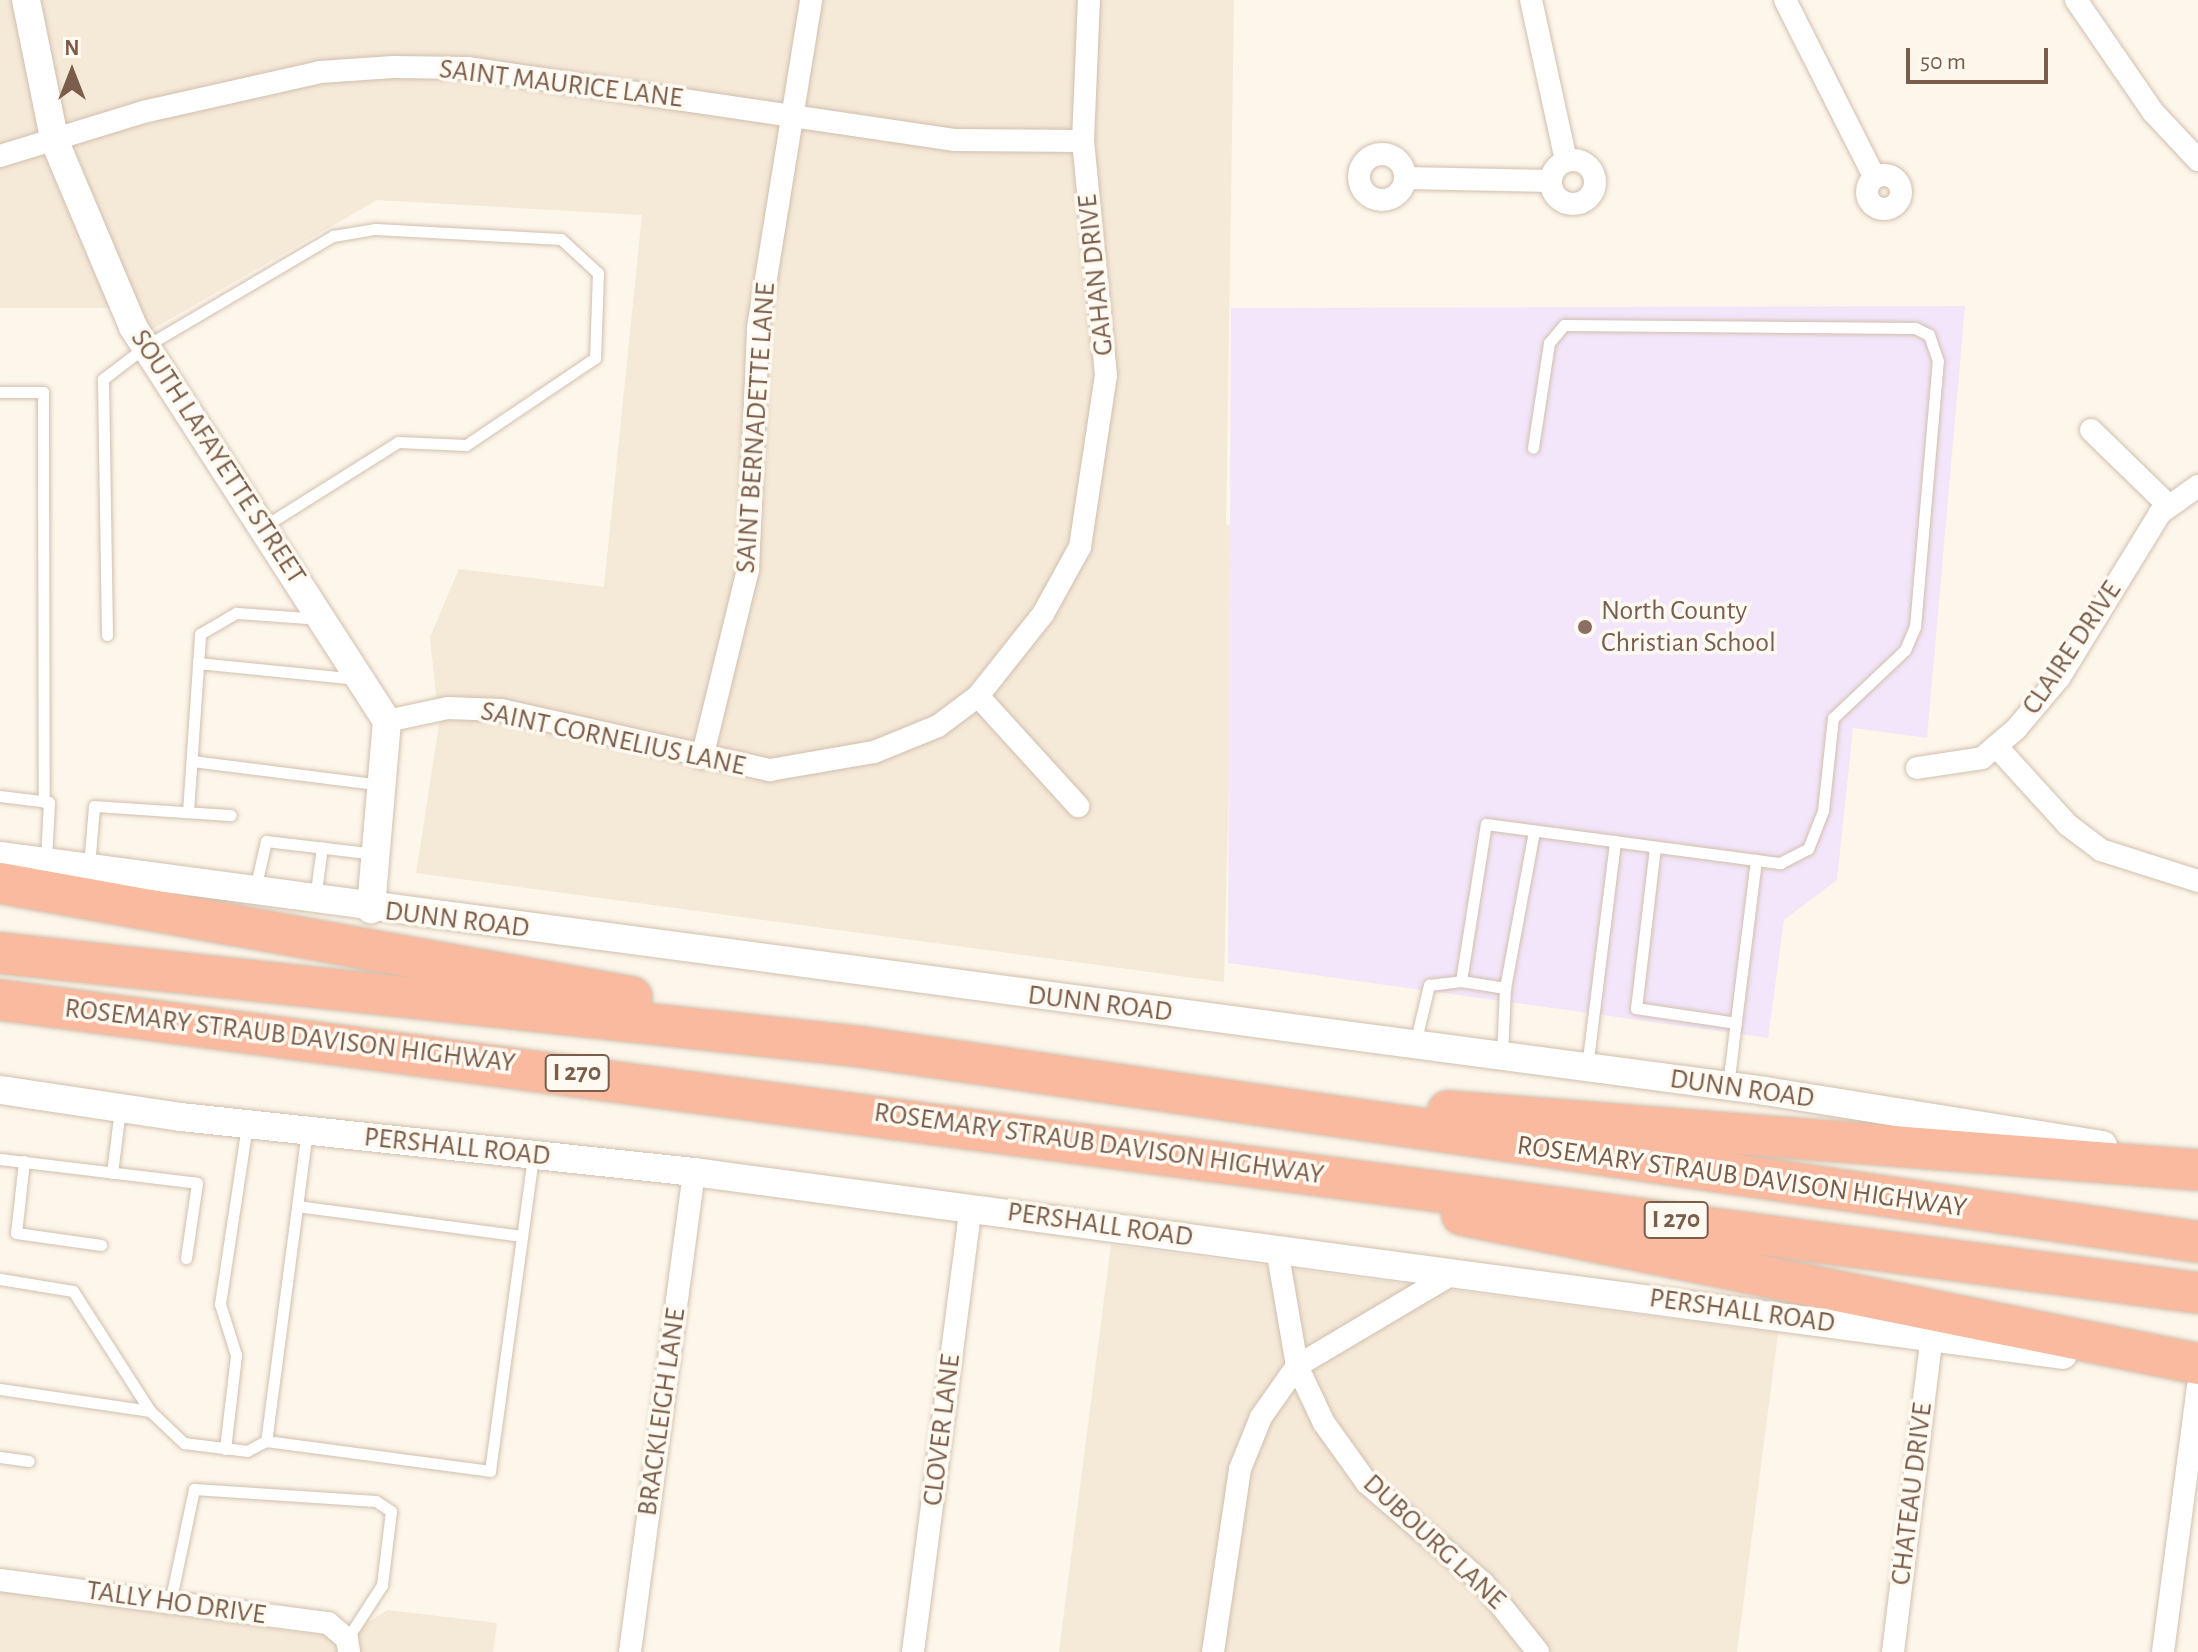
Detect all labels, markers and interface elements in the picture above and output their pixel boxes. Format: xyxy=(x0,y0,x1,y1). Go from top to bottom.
north arrow xyxy=(32,32,112,112)
scale bar xyxy=(1910,32,2052,82)
text: N xyxy=(64,37,80,59)
text: 50 m xyxy=(1920,50,1966,74)
street label: SAINT MAURICE LANE xyxy=(437,52,685,116)
street label: GAHAN DRIVE xyxy=(1071,193,1121,357)
street label: SAINT BERNADETTE LANE xyxy=(729,282,783,574)
street label: SOUTH LAFAYETTE STREET xyxy=(123,323,313,591)
street label: CLAIRE DRIVE xyxy=(2015,575,2129,721)
place label: North County Christian School xyxy=(1601,594,1776,660)
marker: North County Christian School xyxy=(1576,618,1594,636)
street label: SAINT CORNELIUS LANE xyxy=(478,695,748,783)
street label: DUNN ROAD xyxy=(383,894,531,946)
street label: DUNN ROAD xyxy=(1026,978,1174,1030)
street label: ROSEMARY STRAUB DAVISON HIGHWAY xyxy=(63,992,517,1080)
road number: I 270 xyxy=(543,1051,611,1095)
street label: DUNN ROAD xyxy=(1668,1062,1816,1116)
street label: ROSEMARY STRAUB DAVISON HIGHWAY xyxy=(872,1096,1326,1192)
street label: PERSHALL ROAD xyxy=(362,1121,552,1173)
street label: ROSEMARY STRAUB DAVISON HIGHWAY xyxy=(1515,1129,1969,1225)
street label: PERSHALL ROAD xyxy=(1005,1195,1195,1255)
road number: I 270 xyxy=(1642,1198,1710,1242)
street label: PERSHALL ROAD xyxy=(1647,1281,1837,1341)
street label: BRACKLEIGH LANE xyxy=(631,1306,693,1518)
street label: CLOVER LANE xyxy=(916,1352,968,1508)
street label: CHATEAU DRIVE xyxy=(1884,1401,1940,1587)
street label: DUBOURG LANE xyxy=(1356,1467,1512,1617)
street label: TALLY HO DRIVE xyxy=(84,1574,268,1632)

